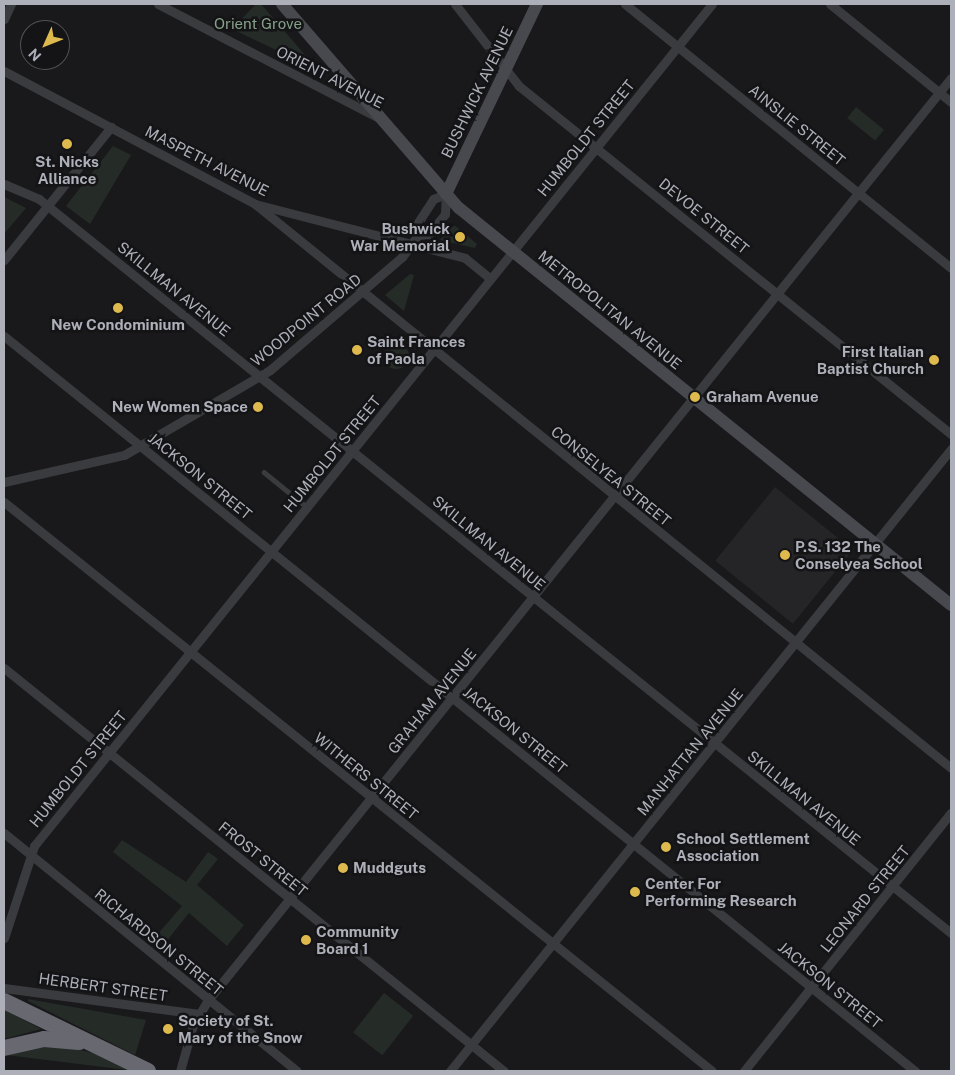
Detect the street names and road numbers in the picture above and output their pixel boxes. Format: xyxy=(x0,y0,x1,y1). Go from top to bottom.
street label: BUSHWICK AVENUE xyxy=(437,23,517,161)
street label: ORIENT AVENUE xyxy=(273,42,387,112)
street label: HUMBOLDT STREET xyxy=(534,76,638,200)
street label: AINSLIE STREET xyxy=(745,81,849,169)
street label: MASPETH AVENUE xyxy=(142,122,272,200)
street label: DEVOE STREET xyxy=(655,174,753,258)
street label: SKILLMAN AVENUE xyxy=(114,238,234,340)
street label: METROPOLITAN AVENUE xyxy=(535,247,685,373)
street label: WOODPOINT ROAD xyxy=(247,270,365,370)
street label: HUMBOLDT STREET xyxy=(280,392,384,516)
street label: CONSELYEA STREET xyxy=(548,422,674,530)
street label: JACKSON STREET xyxy=(145,429,255,523)
street label: SKILLMAN AVENUE xyxy=(429,492,549,594)
street label: GRAHAM AVENUE xyxy=(384,645,480,757)
street label: JACKSON STREET xyxy=(460,683,570,777)
street label: MANHATTAN AVENUE xyxy=(633,685,747,819)
street label: HUMBOLDT STREET xyxy=(26,707,130,831)
street label: WITHERS STREET xyxy=(310,729,422,823)
street label: SKILLMAN AVENUE xyxy=(744,747,864,849)
street label: FROST STREET xyxy=(215,818,311,900)
street label: LEONARD STREET xyxy=(817,842,913,956)
street label: RICHARDSON STREET xyxy=(91,885,227,999)
street label: JACKSON STREET xyxy=(775,938,885,1032)
street label: HERBERT STREET xyxy=(37,969,169,1005)

